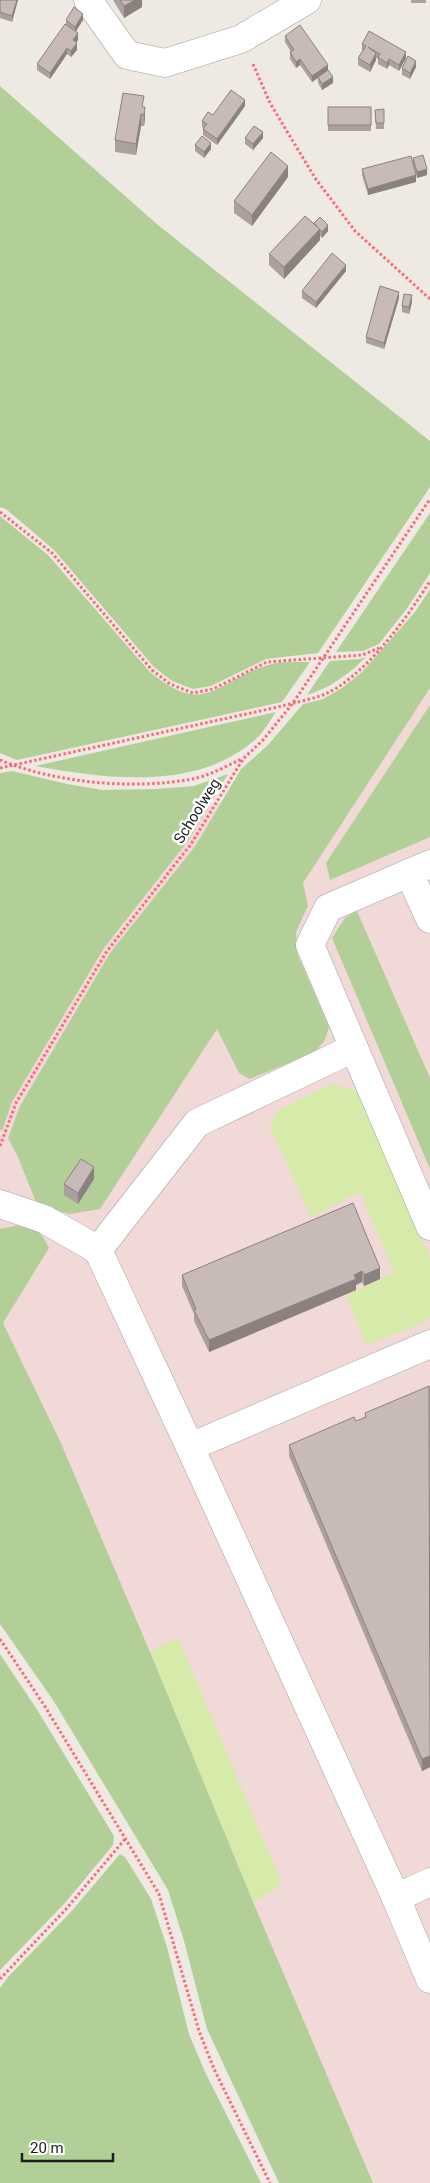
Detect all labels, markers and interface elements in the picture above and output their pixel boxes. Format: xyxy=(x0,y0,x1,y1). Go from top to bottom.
street label: Schoolweg xyxy=(170,775,224,847)
scale bar xyxy=(22,2130,114,2162)
text: 20 m xyxy=(30,2139,64,2157)

